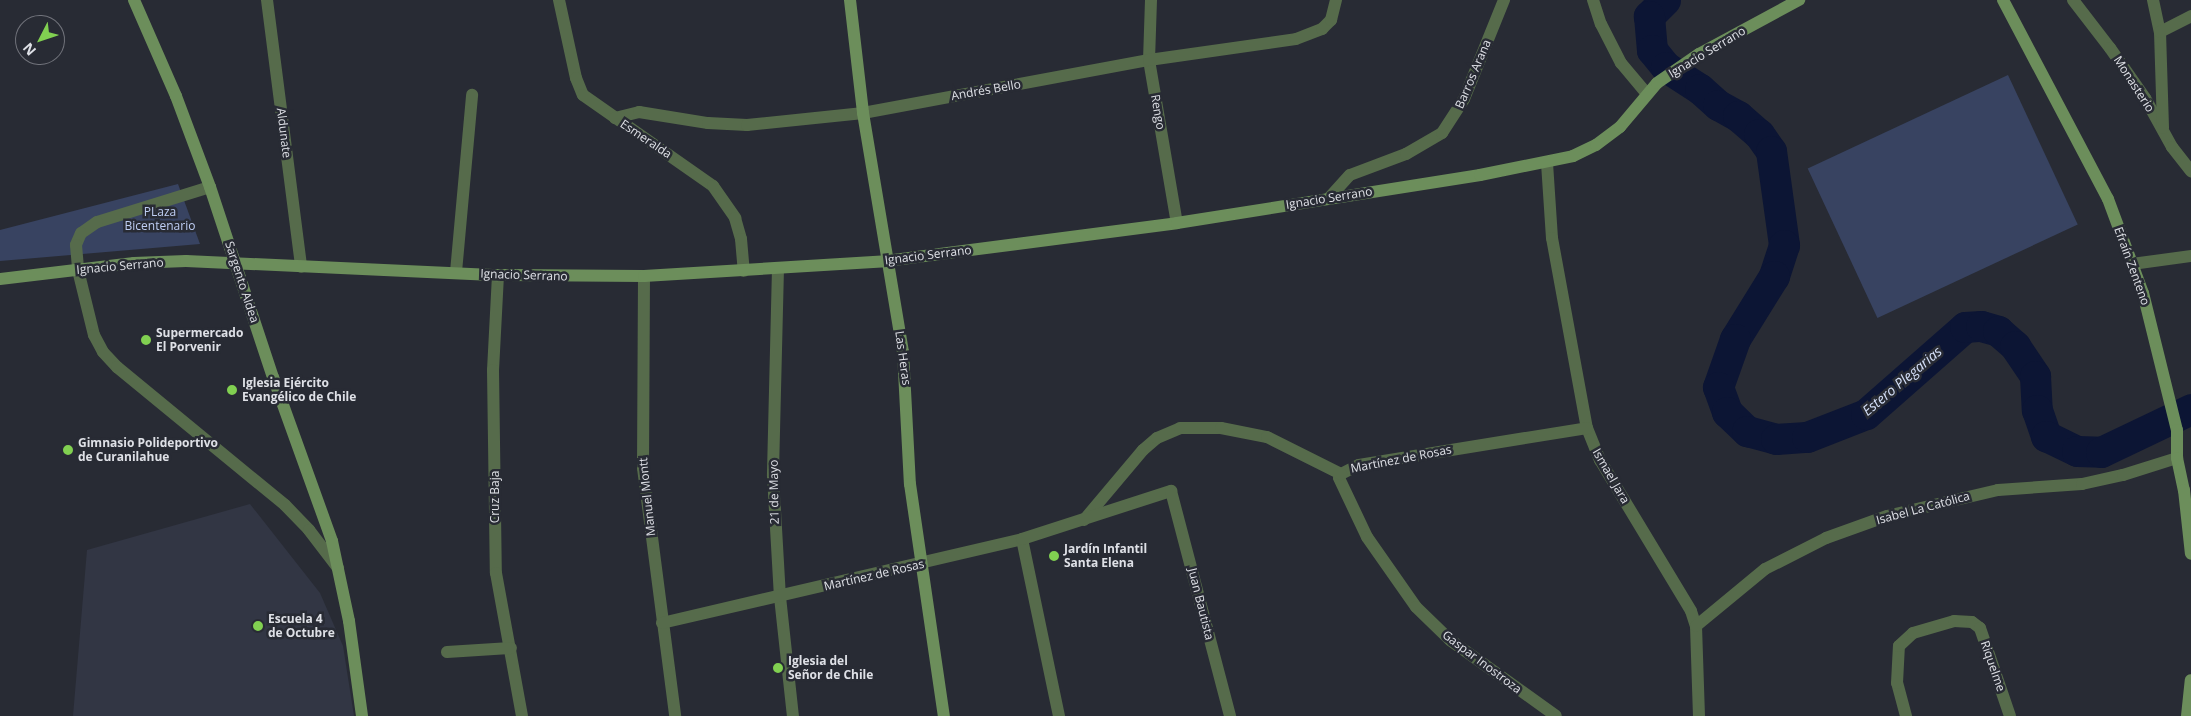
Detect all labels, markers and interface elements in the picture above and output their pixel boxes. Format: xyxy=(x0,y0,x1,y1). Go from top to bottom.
north arrow xyxy=(15,15,65,65)
street label: Ignacio Serrano xyxy=(1666,23,1748,81)
street label: Barros Arana xyxy=(1452,37,1494,111)
text: N xyxy=(18,39,40,60)
street label: Monasterio xyxy=(2111,53,2157,115)
street label: Andrés Bello xyxy=(950,77,1022,103)
street label: Rengo xyxy=(1148,93,1168,131)
street label: Aldunate xyxy=(274,107,294,159)
street label: Esmeralda xyxy=(618,117,674,161)
street label: Ignacio Serrano xyxy=(1285,184,1373,212)
park label: PLaza Bicentenario xyxy=(125,205,195,233)
street label: Efraín Zenteno xyxy=(2111,225,2153,307)
street label: Sargento Aldea xyxy=(222,239,262,325)
street label: Ignacio Serrano xyxy=(884,243,972,267)
street label: Ignacio Serrano xyxy=(76,255,164,277)
street label: Ignacio Serrano xyxy=(480,266,568,284)
place label: Supermercado El Porvenir xyxy=(156,326,243,354)
street label: Las Heras xyxy=(892,330,914,386)
marker: Supermercado El Porvenir xyxy=(140,334,152,346)
water label: Estero Plegarias xyxy=(1859,343,1945,419)
place label: Iglesia Ejército Evangélico de Chile xyxy=(242,376,356,404)
marker: Iglesia Ejército Evangélico de Chile xyxy=(226,384,238,396)
place label: Gimnasio Polideportivo de Curanilahue xyxy=(78,436,218,464)
street label: Martínez de Rosas xyxy=(1349,442,1453,476)
marker: Gimnasio Polideportivo de Curanilahue xyxy=(62,444,74,456)
street label: Ismael Jara xyxy=(1589,446,1633,506)
street label: Manuel Montt xyxy=(636,457,658,537)
street label: 21 de Mayo xyxy=(766,460,782,524)
street label: Cruz Baja xyxy=(488,471,502,523)
street label: Isabel La Católica xyxy=(1875,489,1971,527)
place label: Jardín Infantil Santa Elena xyxy=(1064,542,1147,570)
marker: Jardín Infantil Santa Elena xyxy=(1048,550,1060,562)
street label: Martínez de Rosas xyxy=(822,556,926,594)
street label: Juan Bautista xyxy=(1185,567,1217,641)
place label: Escuela 4 de Octubre xyxy=(268,612,335,640)
marker: Escuela 4 de Octubre xyxy=(252,620,264,632)
street label: Gaspar Inostroza xyxy=(1440,628,1524,696)
street label: Riquelme xyxy=(1978,639,2008,693)
place label: Iglesia del Señor de Chile xyxy=(788,654,873,682)
marker: Iglesia del Señor de Chile xyxy=(772,662,784,674)

